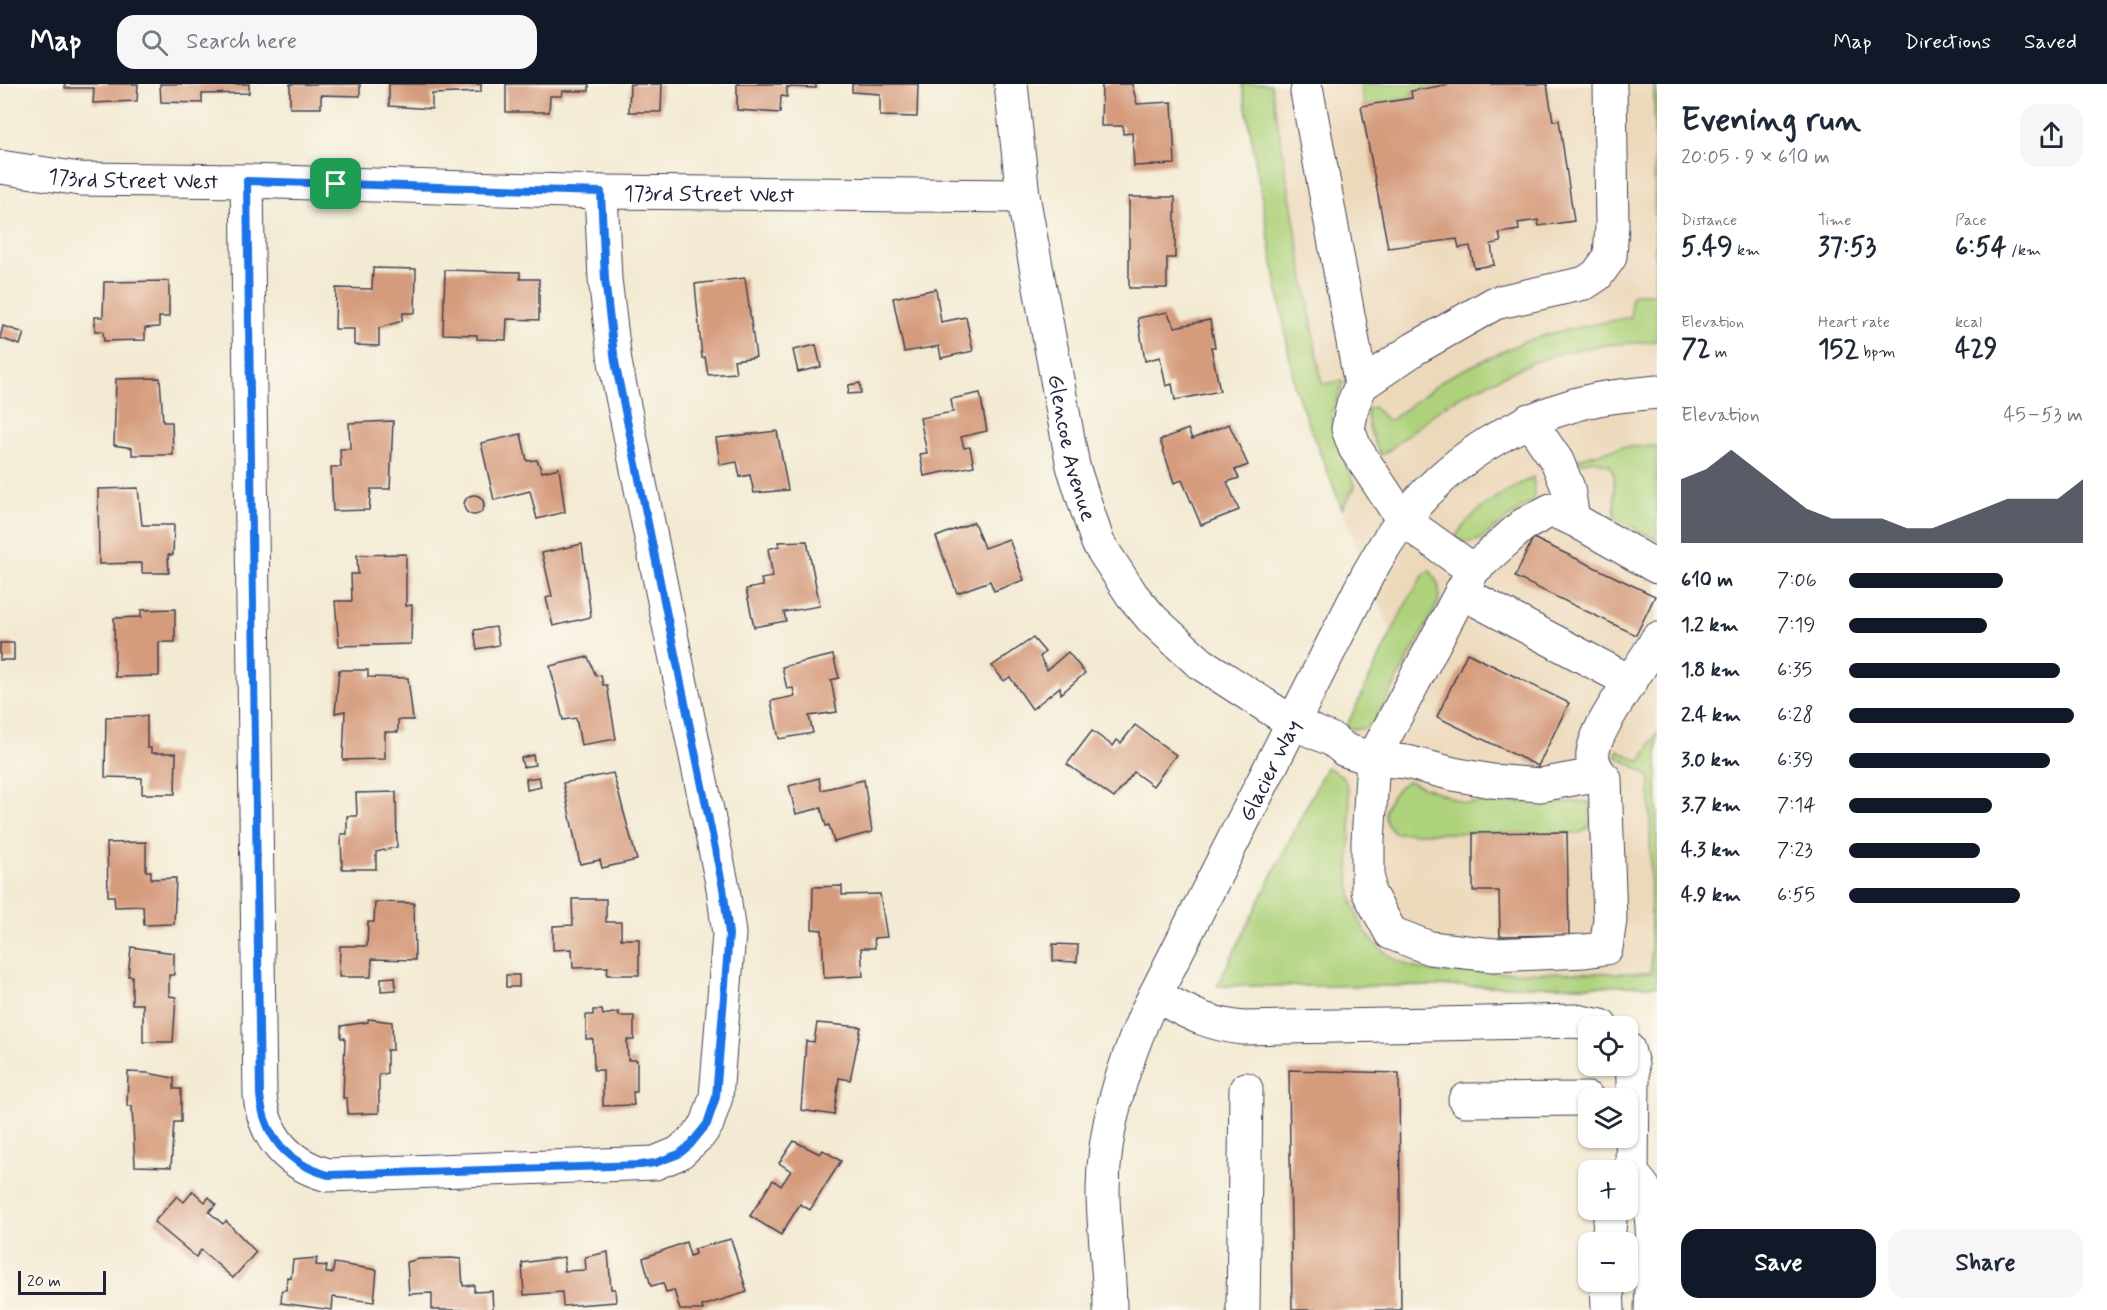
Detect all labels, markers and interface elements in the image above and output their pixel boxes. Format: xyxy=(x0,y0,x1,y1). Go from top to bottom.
search box xyxy=(117,15,537,69)
text: Map xyxy=(30,24,81,61)
icon: search xyxy=(138,26,171,59)
text: Search here xyxy=(186,28,297,56)
text: Map xyxy=(1833,28,1872,56)
text: Directions xyxy=(1905,28,1991,56)
text: Saved xyxy=(2024,28,2077,56)
text: Evening run xyxy=(1681,99,1861,143)
button: share xyxy=(2020,104,2083,167)
text: 20:05 · 9 × 610 m xyxy=(1681,144,1830,171)
pin xyxy=(310,158,361,209)
street label: 173rd Street West xyxy=(46,162,219,197)
icon: arrive xyxy=(319,167,352,200)
street label: 173rd Street West xyxy=(623,180,794,210)
text: Distance xyxy=(1681,210,1737,231)
text: Time xyxy=(1818,210,1852,231)
text: Pace xyxy=(1955,210,1987,231)
text: 5.49 xyxy=(1681,231,1733,265)
text: 37:53 xyxy=(1818,231,1876,265)
text: 6:54 xyxy=(1955,231,2007,265)
text: km xyxy=(1733,240,1760,261)
text: /km xyxy=(2007,240,2041,261)
text: Elevation xyxy=(1681,312,1744,333)
text: Heart rate xyxy=(1818,312,1890,333)
text: kcal xyxy=(1955,312,1982,333)
text: 72 xyxy=(1681,333,1711,367)
text: 152 xyxy=(1818,333,1859,367)
text: 429 xyxy=(1955,333,1998,367)
text: m xyxy=(1711,342,1728,363)
text: bpm xyxy=(1859,342,1896,363)
street label: Glencoe Avenue xyxy=(1040,372,1102,525)
text: Elevation xyxy=(1681,402,1760,429)
text: 45–53 m xyxy=(2004,402,2083,429)
text: 610 m xyxy=(1681,567,1733,594)
text: 7:06 xyxy=(1777,567,1817,594)
text: 1.2 km xyxy=(1681,612,1738,639)
text: 7:19 xyxy=(1777,612,1815,639)
text: 1.8 km xyxy=(1681,657,1740,684)
text: 6:35 xyxy=(1777,657,1812,684)
text: 2.4 km xyxy=(1681,702,1741,729)
text: 6:28 xyxy=(1777,702,1813,729)
street label: Glacier Way xyxy=(1233,715,1308,826)
text: 3.0 km xyxy=(1681,747,1740,774)
text: 6:39 xyxy=(1777,747,1814,774)
text: 3.7 km xyxy=(1681,792,1741,819)
text: 7:14 xyxy=(1777,792,1816,819)
text: 4.3 km xyxy=(1681,837,1740,864)
text: 7:23 xyxy=(1777,837,1813,864)
text: 4.9 km xyxy=(1681,882,1741,909)
text: 6:55 xyxy=(1777,882,1815,909)
map controls xyxy=(1578,1016,1638,1292)
button: locate xyxy=(1578,1016,1638,1076)
button: layers xyxy=(1578,1088,1638,1148)
button: + xyxy=(1578,1160,1638,1220)
button: Save xyxy=(1681,1229,1876,1298)
button: Share xyxy=(1888,1229,2083,1298)
button: − xyxy=(1578,1232,1638,1292)
scale bar xyxy=(18,1268,106,1296)
text: 20 m xyxy=(27,1271,61,1292)

